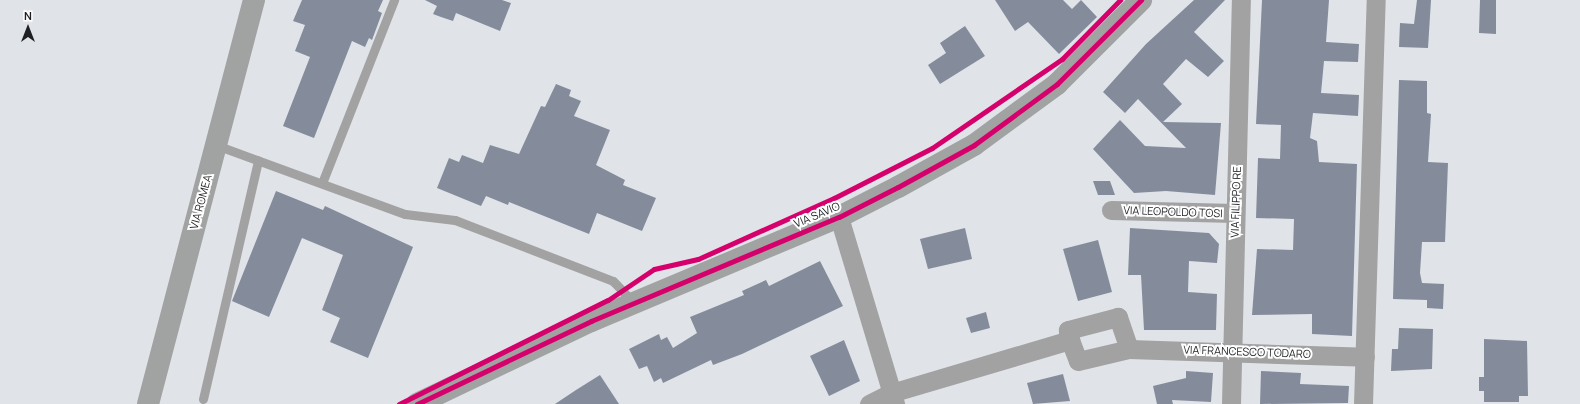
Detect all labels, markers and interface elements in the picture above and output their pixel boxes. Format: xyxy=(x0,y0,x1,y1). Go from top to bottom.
north arrow xyxy=(8,8,48,48)
text: N xyxy=(24,8,32,23)
street label: VIA FILIPPO RE xyxy=(1228,166,1244,238)
street label: VIA ROMEA xyxy=(187,173,215,231)
street label: VIA SAVIO xyxy=(792,199,842,231)
street label: VIA LEOPOLDO TOSI xyxy=(1123,204,1223,220)
street label: VIA FRANCESCO TODARO xyxy=(1183,343,1311,361)

